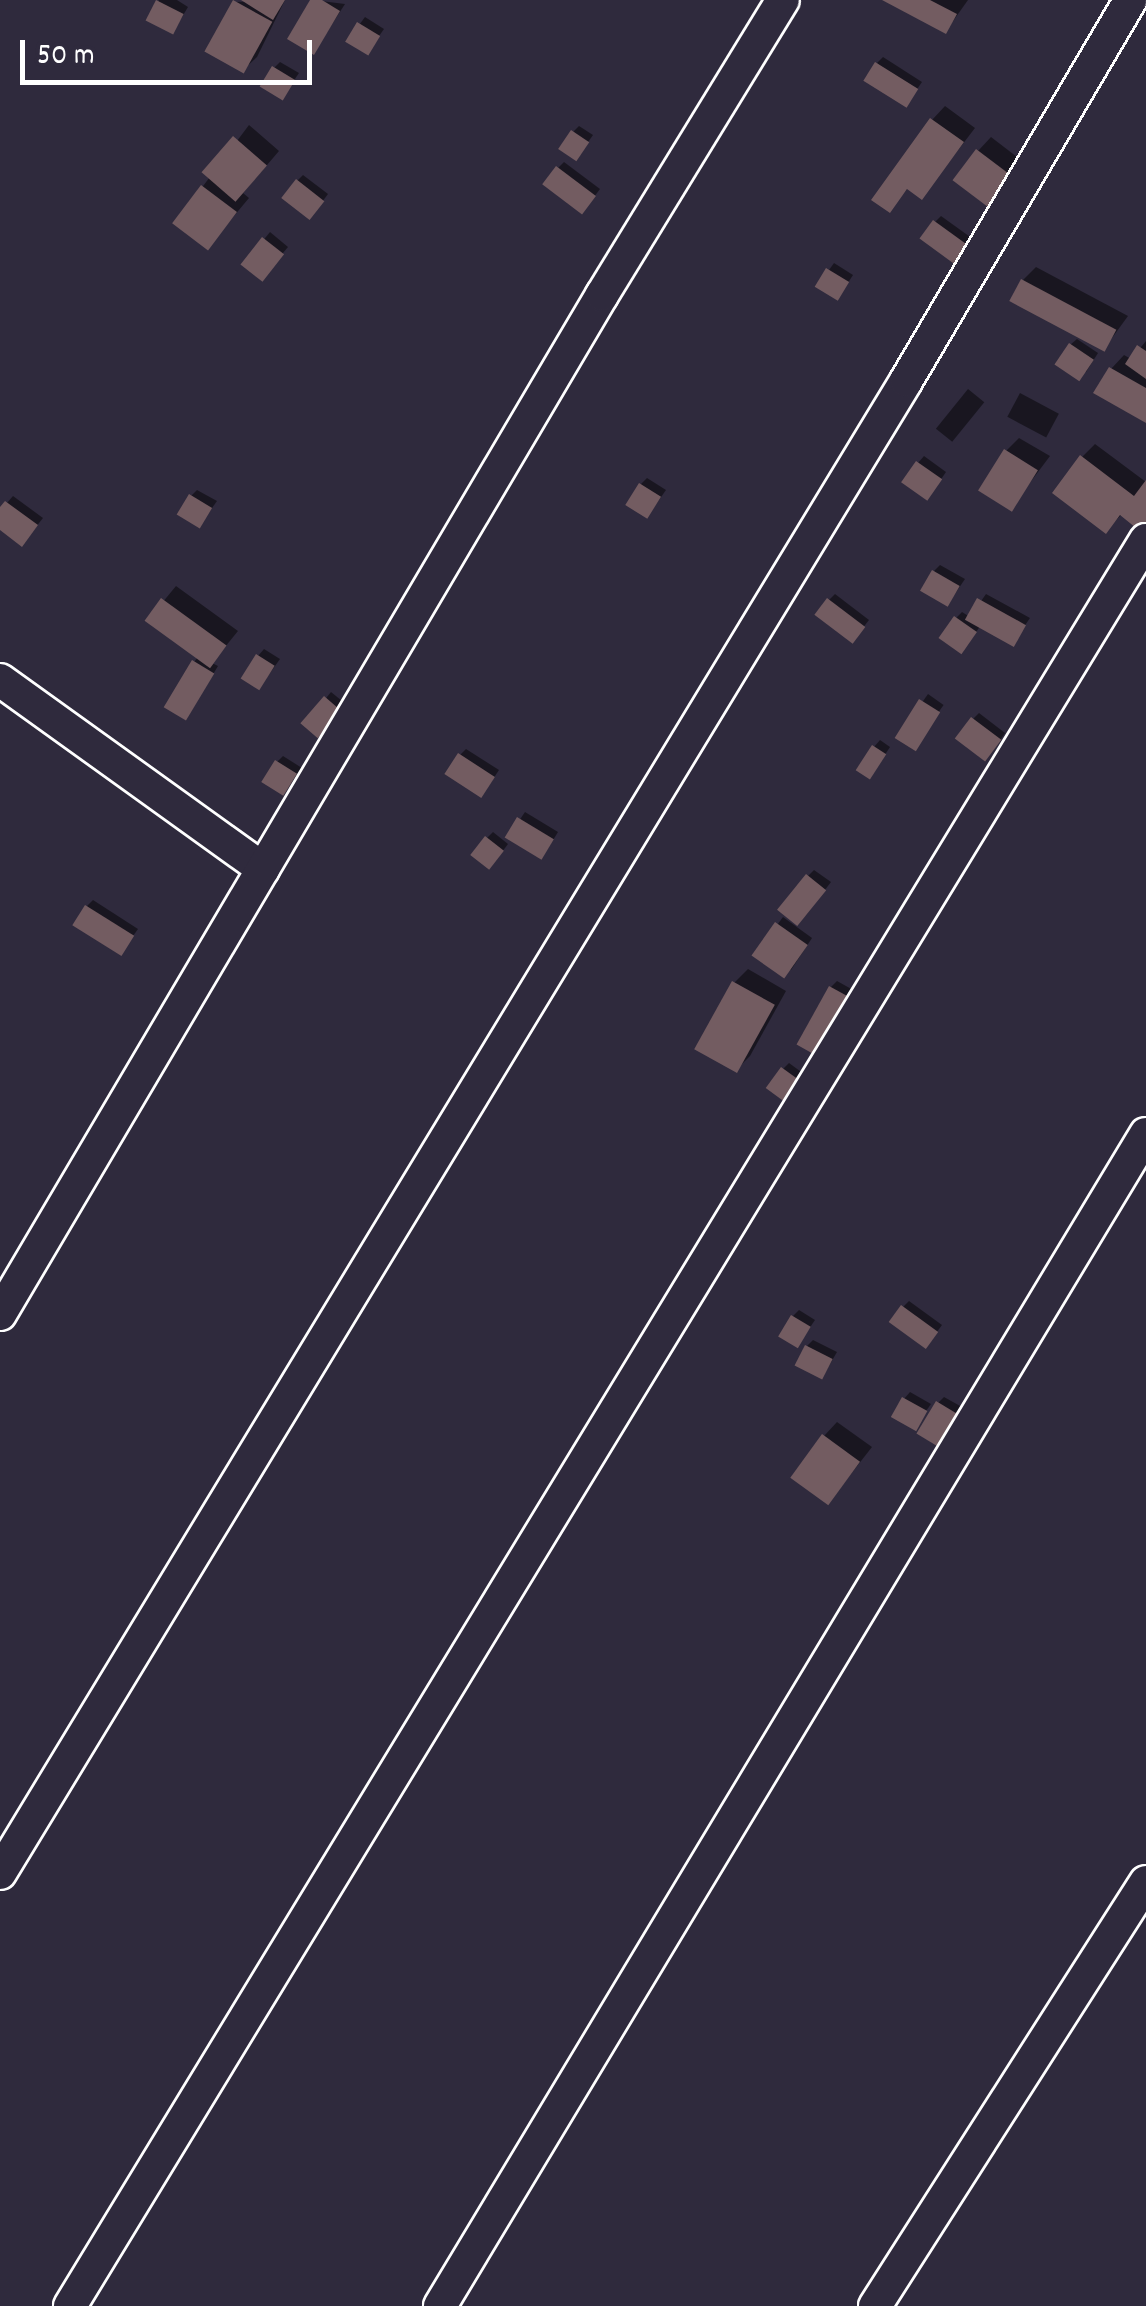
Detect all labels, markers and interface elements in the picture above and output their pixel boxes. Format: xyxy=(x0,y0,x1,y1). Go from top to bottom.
scale bar xyxy=(25,20,318,82)
text: 50 m xyxy=(37,36,95,79)

